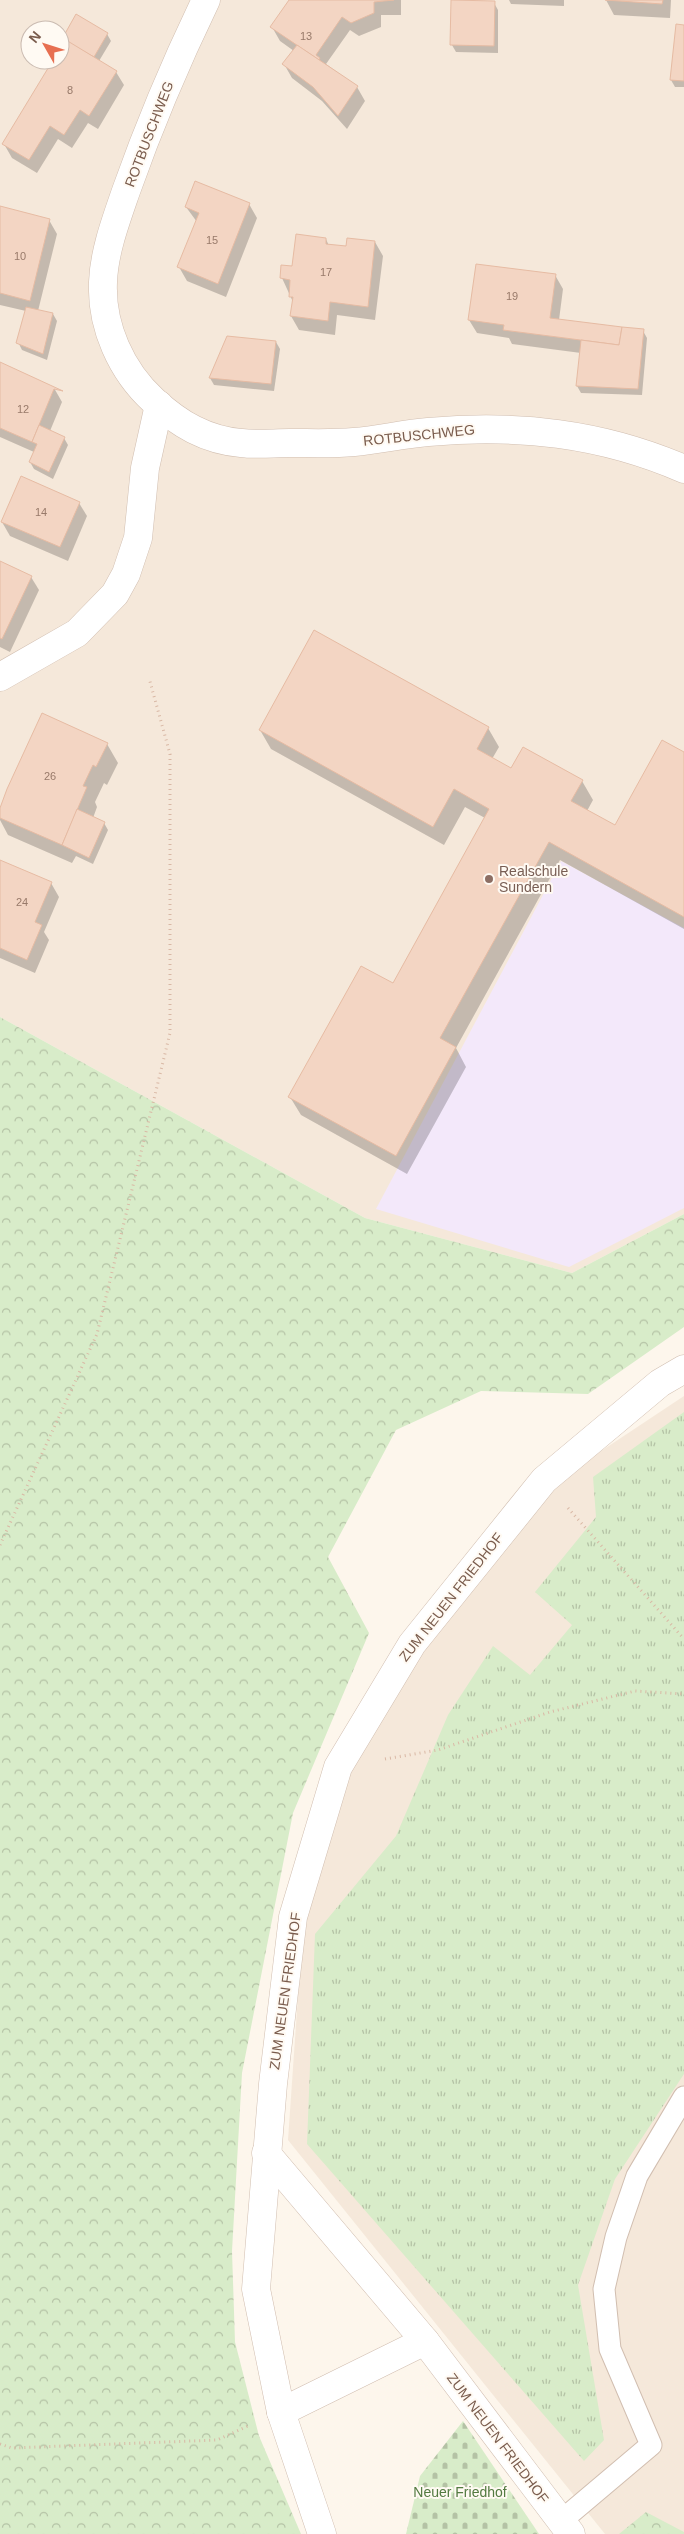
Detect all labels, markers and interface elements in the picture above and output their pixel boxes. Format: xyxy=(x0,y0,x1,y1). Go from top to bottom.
north arrow xyxy=(20,20,70,70)
text: N xyxy=(25,28,44,46)
house number: 13 xyxy=(300,30,312,42)
street label: ROTBUSCHWEG xyxy=(121,79,177,189)
house number: 8 xyxy=(67,84,73,96)
house number: 15 xyxy=(206,234,218,246)
house number: 10 xyxy=(14,250,26,262)
house number: 17 xyxy=(320,266,332,278)
house number: 19 xyxy=(506,290,518,302)
house number: 12 xyxy=(17,403,29,415)
street label: ROTBUSCHWEG xyxy=(362,421,476,449)
house number: 14 xyxy=(35,506,47,518)
house number: 26 xyxy=(44,770,56,782)
place label: Realschule Sundern xyxy=(499,863,568,895)
marker: Realschule Sundern xyxy=(483,873,495,885)
house number: 24 xyxy=(16,896,28,908)
street label: ZUM NEUEN FRIEDHOF xyxy=(396,1530,506,1664)
street label: ZUM NEUEN FRIEDHOF xyxy=(266,1911,304,2071)
street label: ZUM NEUEN FRIEDHOF xyxy=(444,2370,552,2506)
park label: Neuer Friedhof xyxy=(413,2484,507,2500)

